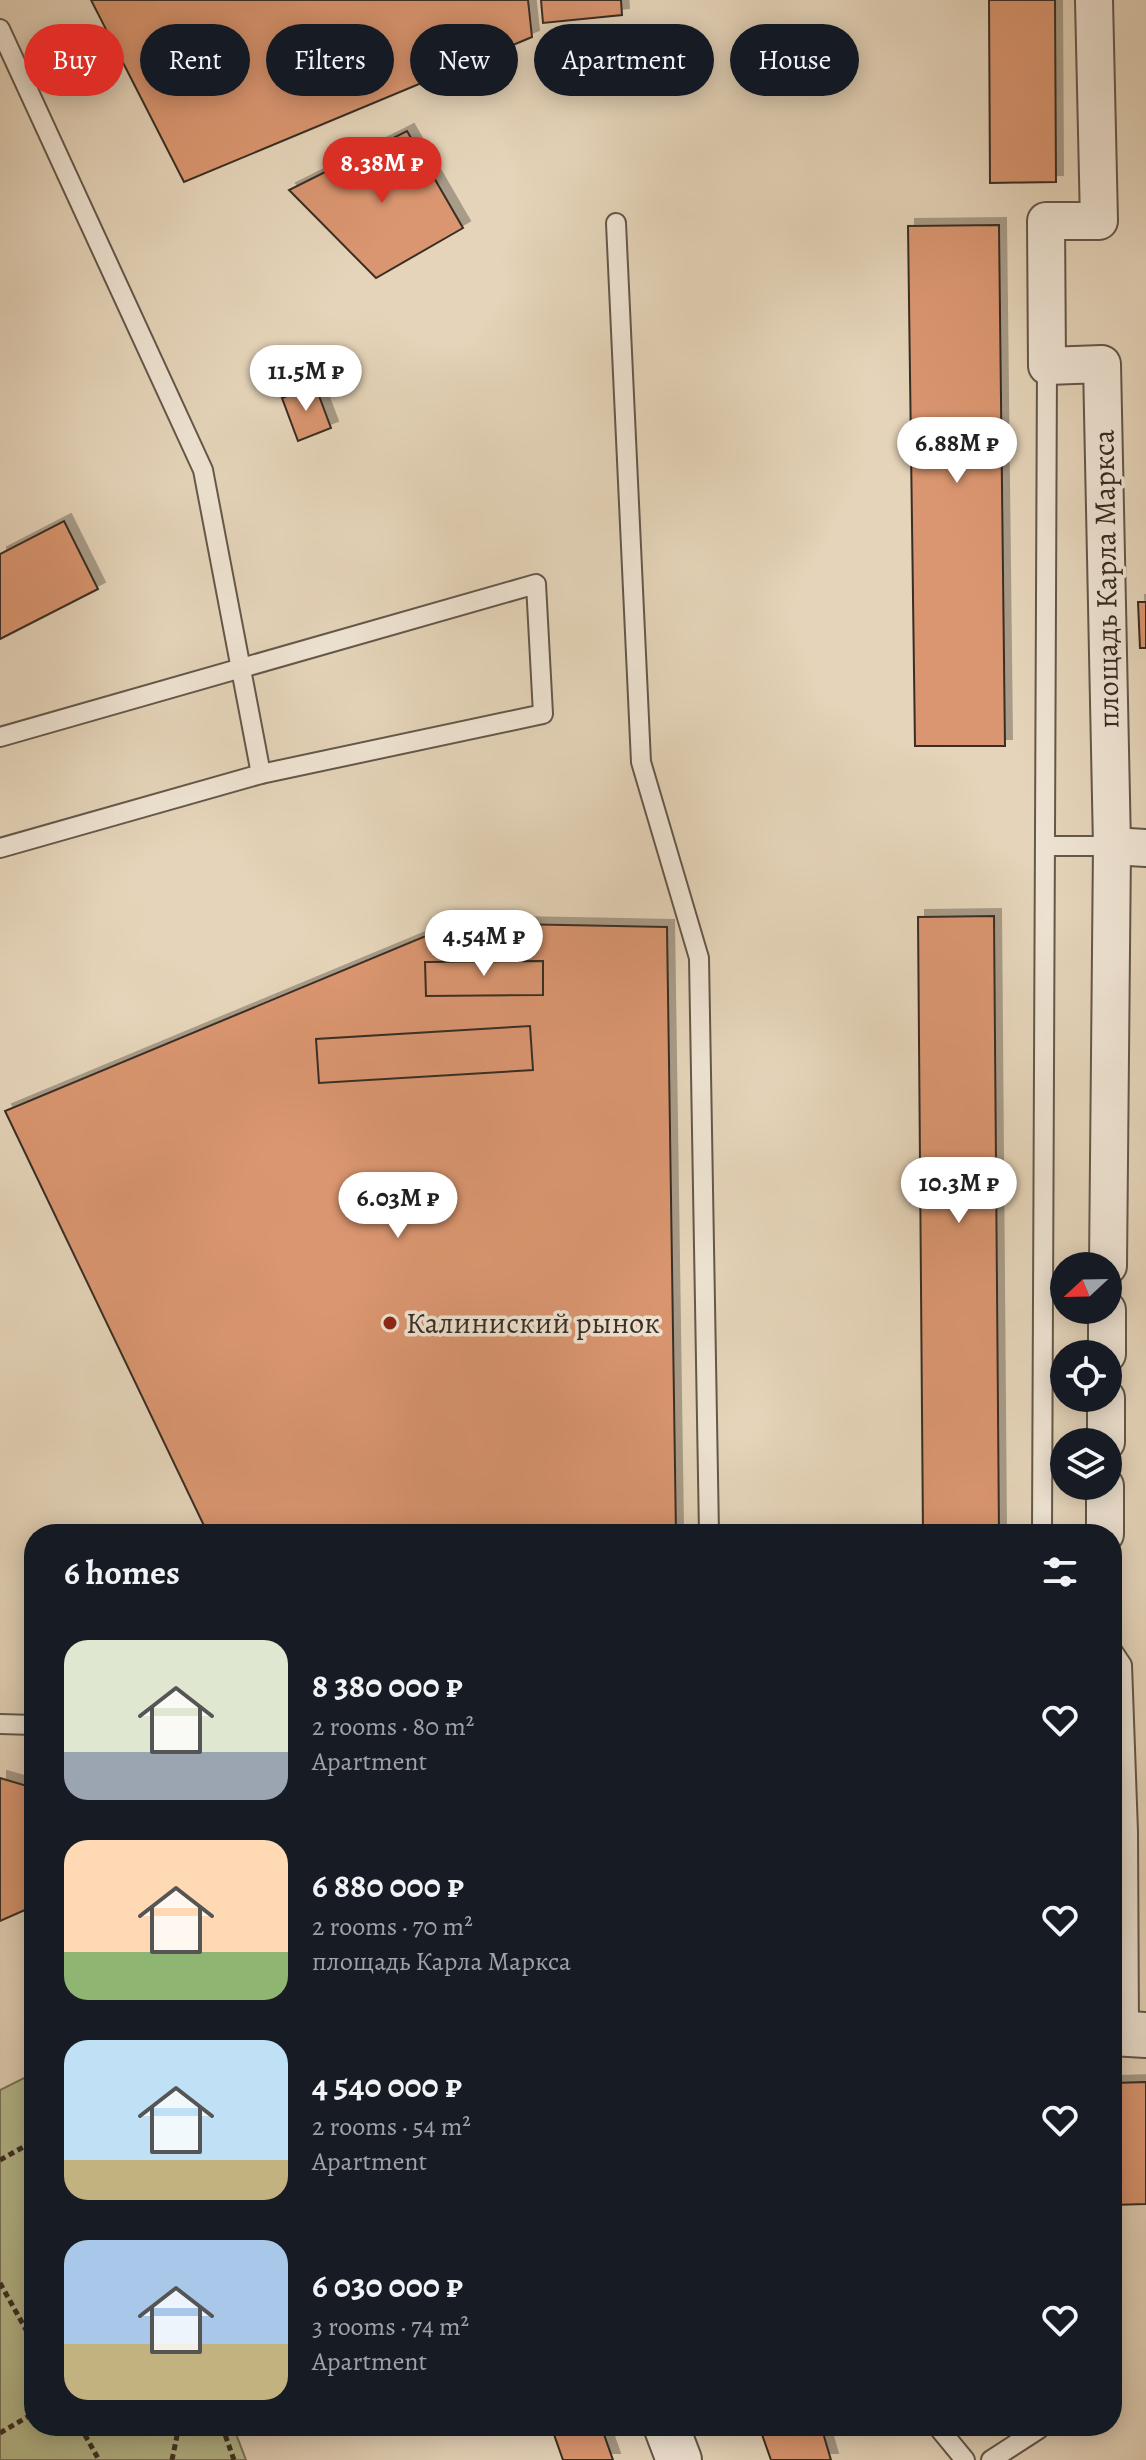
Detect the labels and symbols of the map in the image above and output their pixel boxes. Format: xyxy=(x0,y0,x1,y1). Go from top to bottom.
pin: 8.38M ₽ xyxy=(308,137,456,205)
pin: 11.5M ₽ xyxy=(232,345,380,413)
pin: 6.88M ₽ xyxy=(883,417,1031,485)
street label: площадь Карла Маркса xyxy=(1083,429,1129,729)
pin: 4.54M ₽ xyxy=(410,910,558,978)
pin: 10.3M ₽ xyxy=(885,1157,1033,1225)
pin: 6.03M ₽ xyxy=(324,1172,472,1240)
north arrow xyxy=(1050,1252,1122,1324)
place label: Калиниский рынок xyxy=(406,1303,660,1343)
marker: Калиниский рынок xyxy=(381,1314,399,1332)

